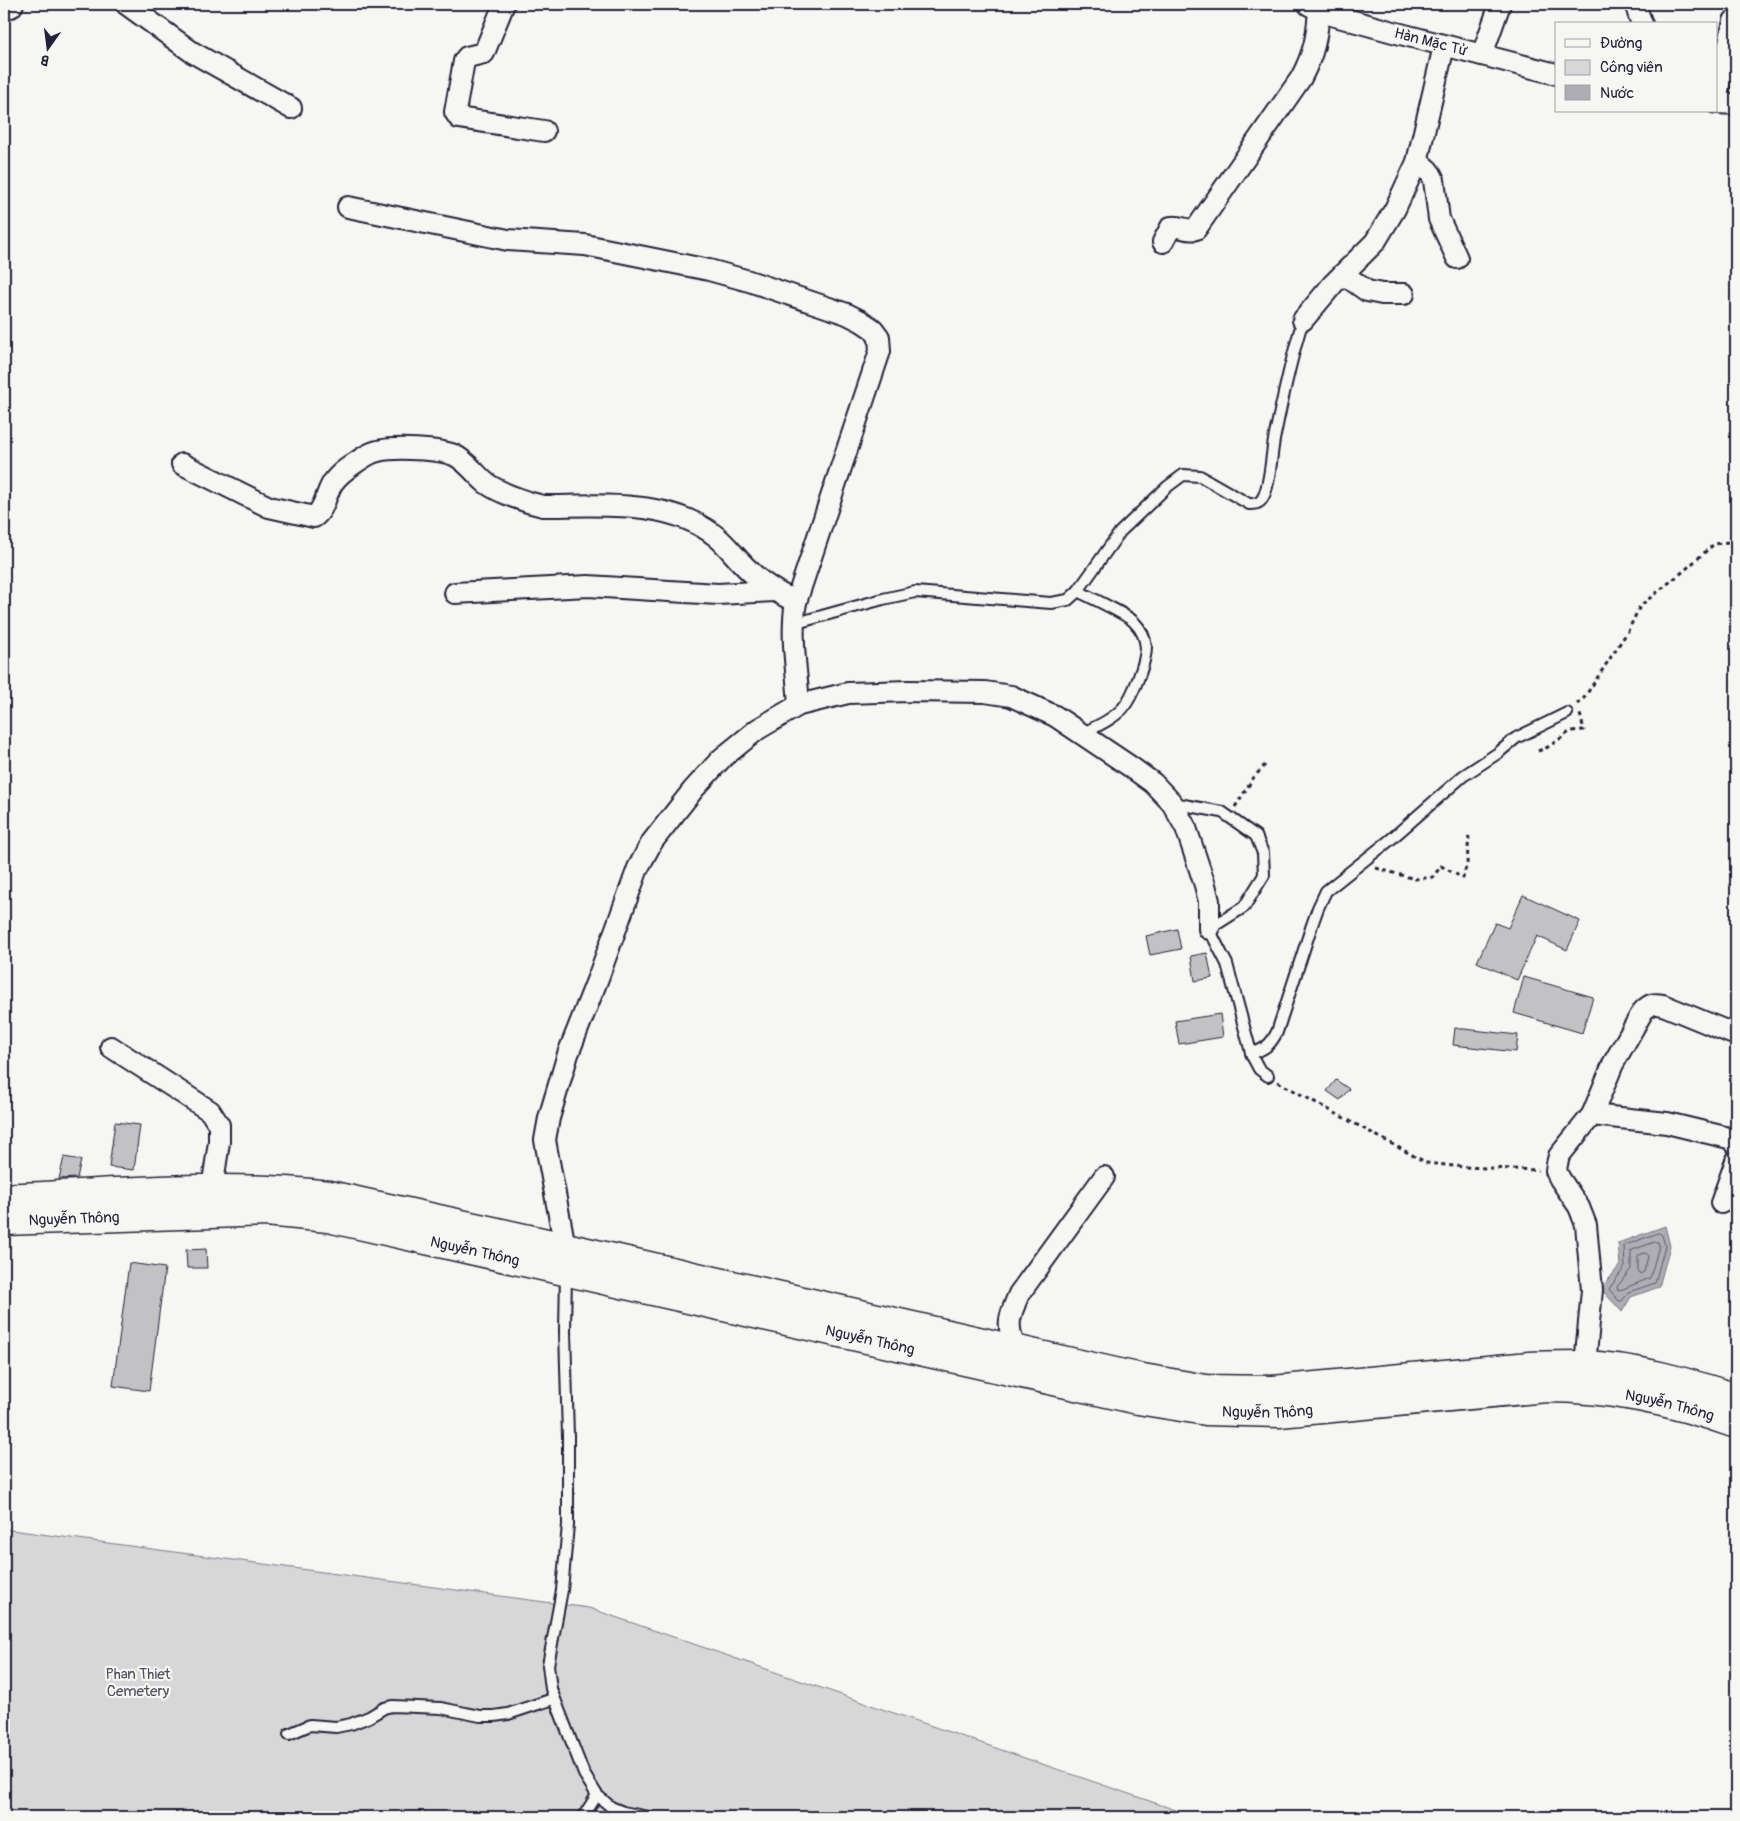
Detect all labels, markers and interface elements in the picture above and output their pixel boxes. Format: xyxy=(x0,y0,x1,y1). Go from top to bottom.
north arrow xyxy=(22,22,72,72)
legend xyxy=(1555,22,1718,112)
street label: Hàn Mặc Tử xyxy=(1393,23,1470,60)
text: Đường xyxy=(1600,34,1642,53)
text: B xyxy=(39,51,51,69)
text: Công viên xyxy=(1600,58,1663,77)
text: Nước xyxy=(1600,84,1634,103)
street label: Nguyễn Thông xyxy=(28,1208,120,1230)
street label: Nguyễn Thông xyxy=(428,1232,521,1270)
street label: Nguyễn Thông xyxy=(824,1321,917,1359)
street label: Nguyễn Thông xyxy=(1624,1385,1717,1425)
street label: Nguyễn Thông xyxy=(1222,1400,1314,1423)
park label: Phan Thiet Cemetery xyxy=(105,1665,172,1701)

